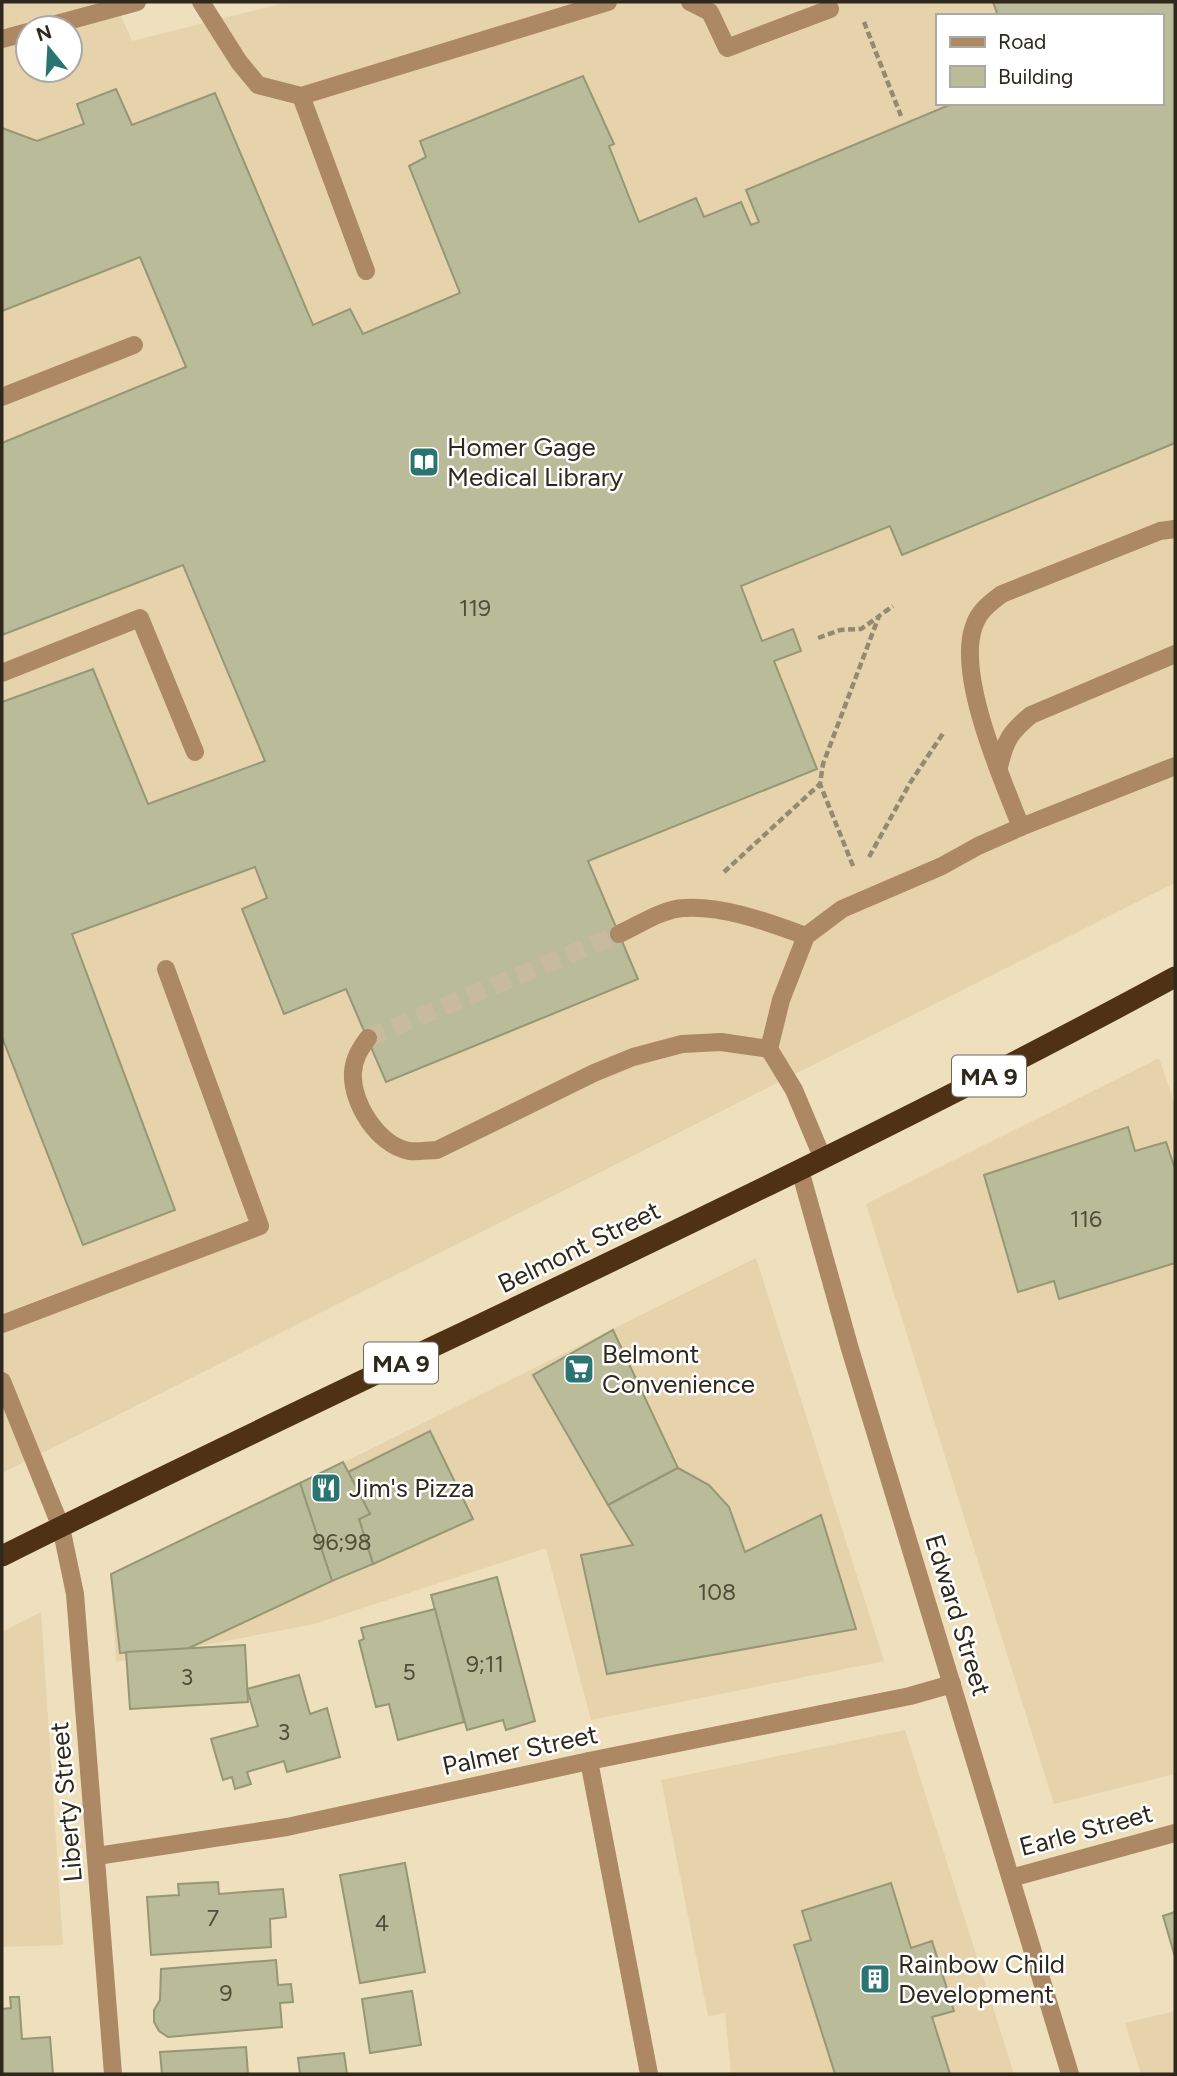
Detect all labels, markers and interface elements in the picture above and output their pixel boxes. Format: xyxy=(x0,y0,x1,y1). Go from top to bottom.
north arrow xyxy=(14,14,84,84)
legend xyxy=(936,14,1163,105)
text: N xyxy=(33,20,54,47)
text: Road xyxy=(998,29,1046,54)
text: Building xyxy=(998,64,1073,89)
place label: Homer Gage Medical Library xyxy=(447,431,624,493)
library icon: Homer Gage Medical Library xyxy=(407,445,441,479)
house number: 119 xyxy=(459,594,491,622)
road number: MA 9 xyxy=(952,1056,1026,1096)
street label: Belmont Street xyxy=(493,1194,666,1300)
house number: 116 xyxy=(1070,1205,1102,1233)
place label: Belmont Convenience xyxy=(602,1338,755,1400)
road number: MA 9 xyxy=(364,1343,438,1384)
supermarket icon: Belmont Convenience xyxy=(562,1352,596,1386)
restaurant icon: Jim's Pizza xyxy=(309,1471,343,1505)
place label: Jim's Pizza xyxy=(349,1472,474,1504)
house number: 96;98 xyxy=(312,1528,372,1556)
street label: Edward Street xyxy=(918,1530,998,1700)
house number: 108 xyxy=(698,1578,736,1606)
house number: 9;11 xyxy=(466,1650,504,1678)
house number: 5 xyxy=(402,1658,416,1686)
house number: 3 xyxy=(181,1663,193,1691)
house number: 3 xyxy=(278,1718,290,1746)
street label: Palmer Street xyxy=(439,1718,601,1782)
street label: Liberty Street xyxy=(43,1720,89,1883)
street label: Earle Street xyxy=(1016,1797,1156,1863)
house number: 7 xyxy=(207,1904,219,1932)
house number: 4 xyxy=(375,1909,389,1937)
place label: Rainbow Child Development xyxy=(898,1948,1065,2010)
building icon: Rainbow Child Development xyxy=(858,1962,892,1996)
house number: 9 xyxy=(219,1979,233,2007)

